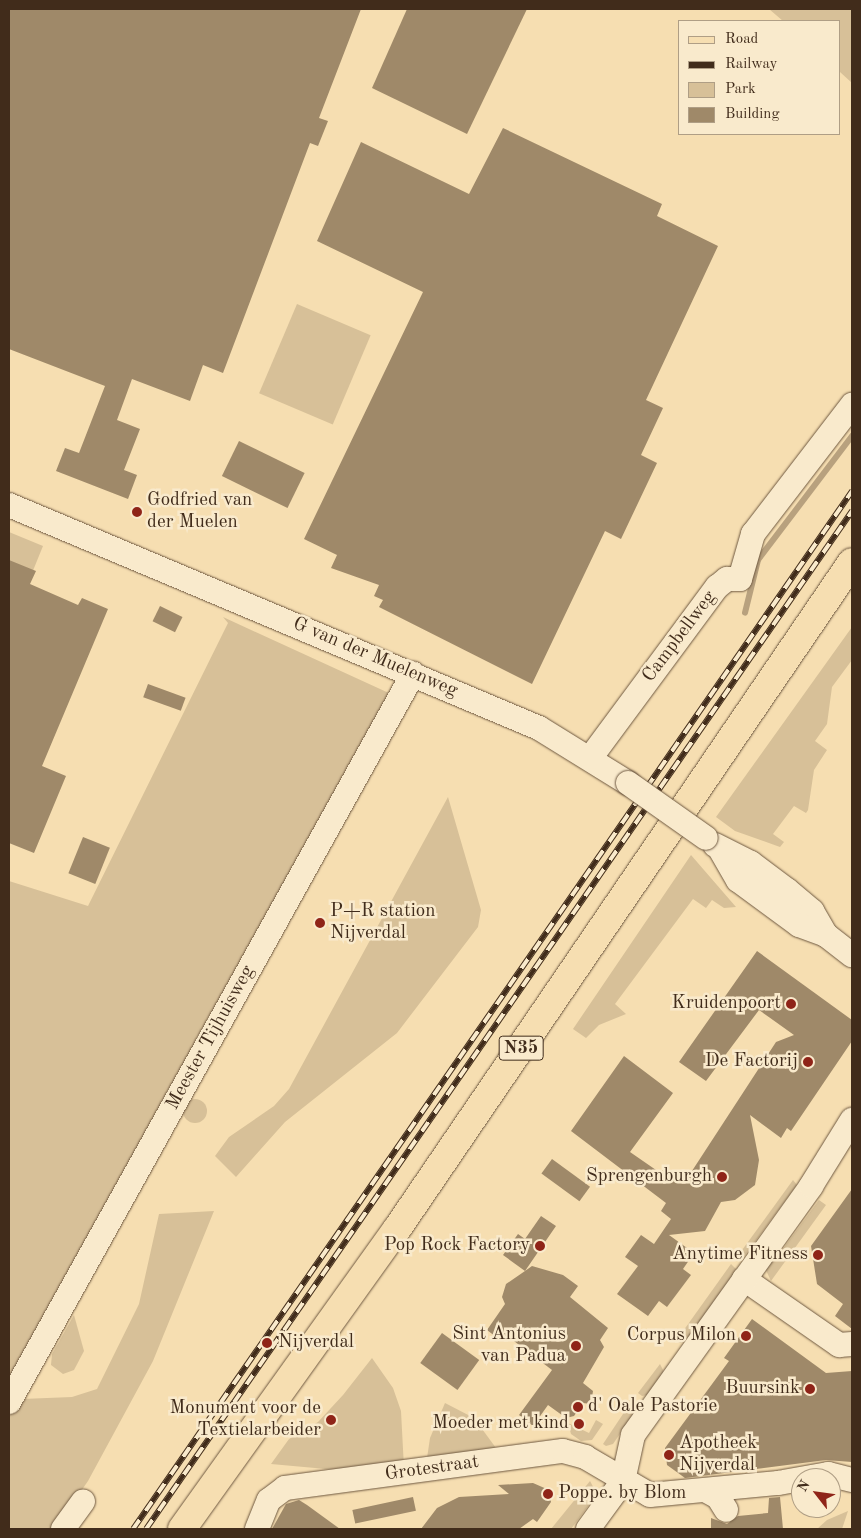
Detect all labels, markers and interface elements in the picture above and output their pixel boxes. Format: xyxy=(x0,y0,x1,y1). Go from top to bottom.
legend xyxy=(678,20,841,135)
text: Road xyxy=(725,32,758,47)
text: Railway xyxy=(725,57,778,72)
text: Park xyxy=(725,82,756,97)
text: Building xyxy=(725,107,780,122)
place label: Godfried van der Muelen xyxy=(147,490,252,534)
marker: Godfried van der Muelen xyxy=(131,506,143,518)
street label: Campbellweg xyxy=(638,587,722,687)
street label: G van der Muelenweg xyxy=(289,613,461,703)
place label: P+R station Nijverdal xyxy=(330,901,435,945)
marker: P+R station Nijverdal xyxy=(314,917,326,929)
street label: Meester Tijhuisweg xyxy=(162,962,260,1114)
place label: Kruidenpoort xyxy=(672,993,781,1015)
marker: Kruidenpoort xyxy=(785,998,797,1010)
road number: N35 xyxy=(498,1032,544,1064)
place label: De Factorij xyxy=(705,1051,798,1073)
marker: De Factorij xyxy=(802,1056,814,1068)
place label: Sprengenburgh xyxy=(586,1166,712,1188)
marker: Sprengenburgh xyxy=(716,1171,728,1183)
place label: Pop Rock Factory xyxy=(384,1235,530,1257)
marker: Pop Rock Factory xyxy=(534,1240,546,1252)
place label: Anytime Fitness xyxy=(672,1244,808,1266)
marker: Anytime Fitness xyxy=(812,1249,824,1261)
place label: Sint Antonius van Padua xyxy=(452,1324,566,1368)
place label: Corpus Milon xyxy=(627,1325,736,1347)
marker: Corpus Milon xyxy=(740,1330,752,1342)
place label: Nijverdal xyxy=(278,1332,354,1354)
marker: Nijverdal xyxy=(260,1336,274,1350)
marker: Sint Antonius van Padua xyxy=(570,1340,582,1352)
place label: Buursink xyxy=(725,1378,800,1400)
marker: Buursink xyxy=(804,1383,816,1395)
place label: d' Oale Pastorie xyxy=(588,1396,717,1418)
place label: Monument voor de Textielarbeider xyxy=(169,1398,321,1442)
marker: d' Oale Pastorie xyxy=(572,1401,584,1413)
place label: Moeder met kind xyxy=(432,1413,569,1435)
marker: Monument voor de Textielarbeider xyxy=(325,1414,337,1426)
marker: Moeder met kind xyxy=(573,1418,585,1430)
place label: Apotheek Nijverdal xyxy=(679,1433,757,1477)
marker: Apotheek Nijverdal xyxy=(663,1449,675,1461)
street label: Grotestraat xyxy=(384,1451,480,1487)
north arrow xyxy=(791,1468,841,1518)
text: N xyxy=(795,1478,813,1494)
place label: Poppe. by Blom xyxy=(558,1483,686,1505)
marker: Poppe. by Blom xyxy=(542,1488,554,1500)

